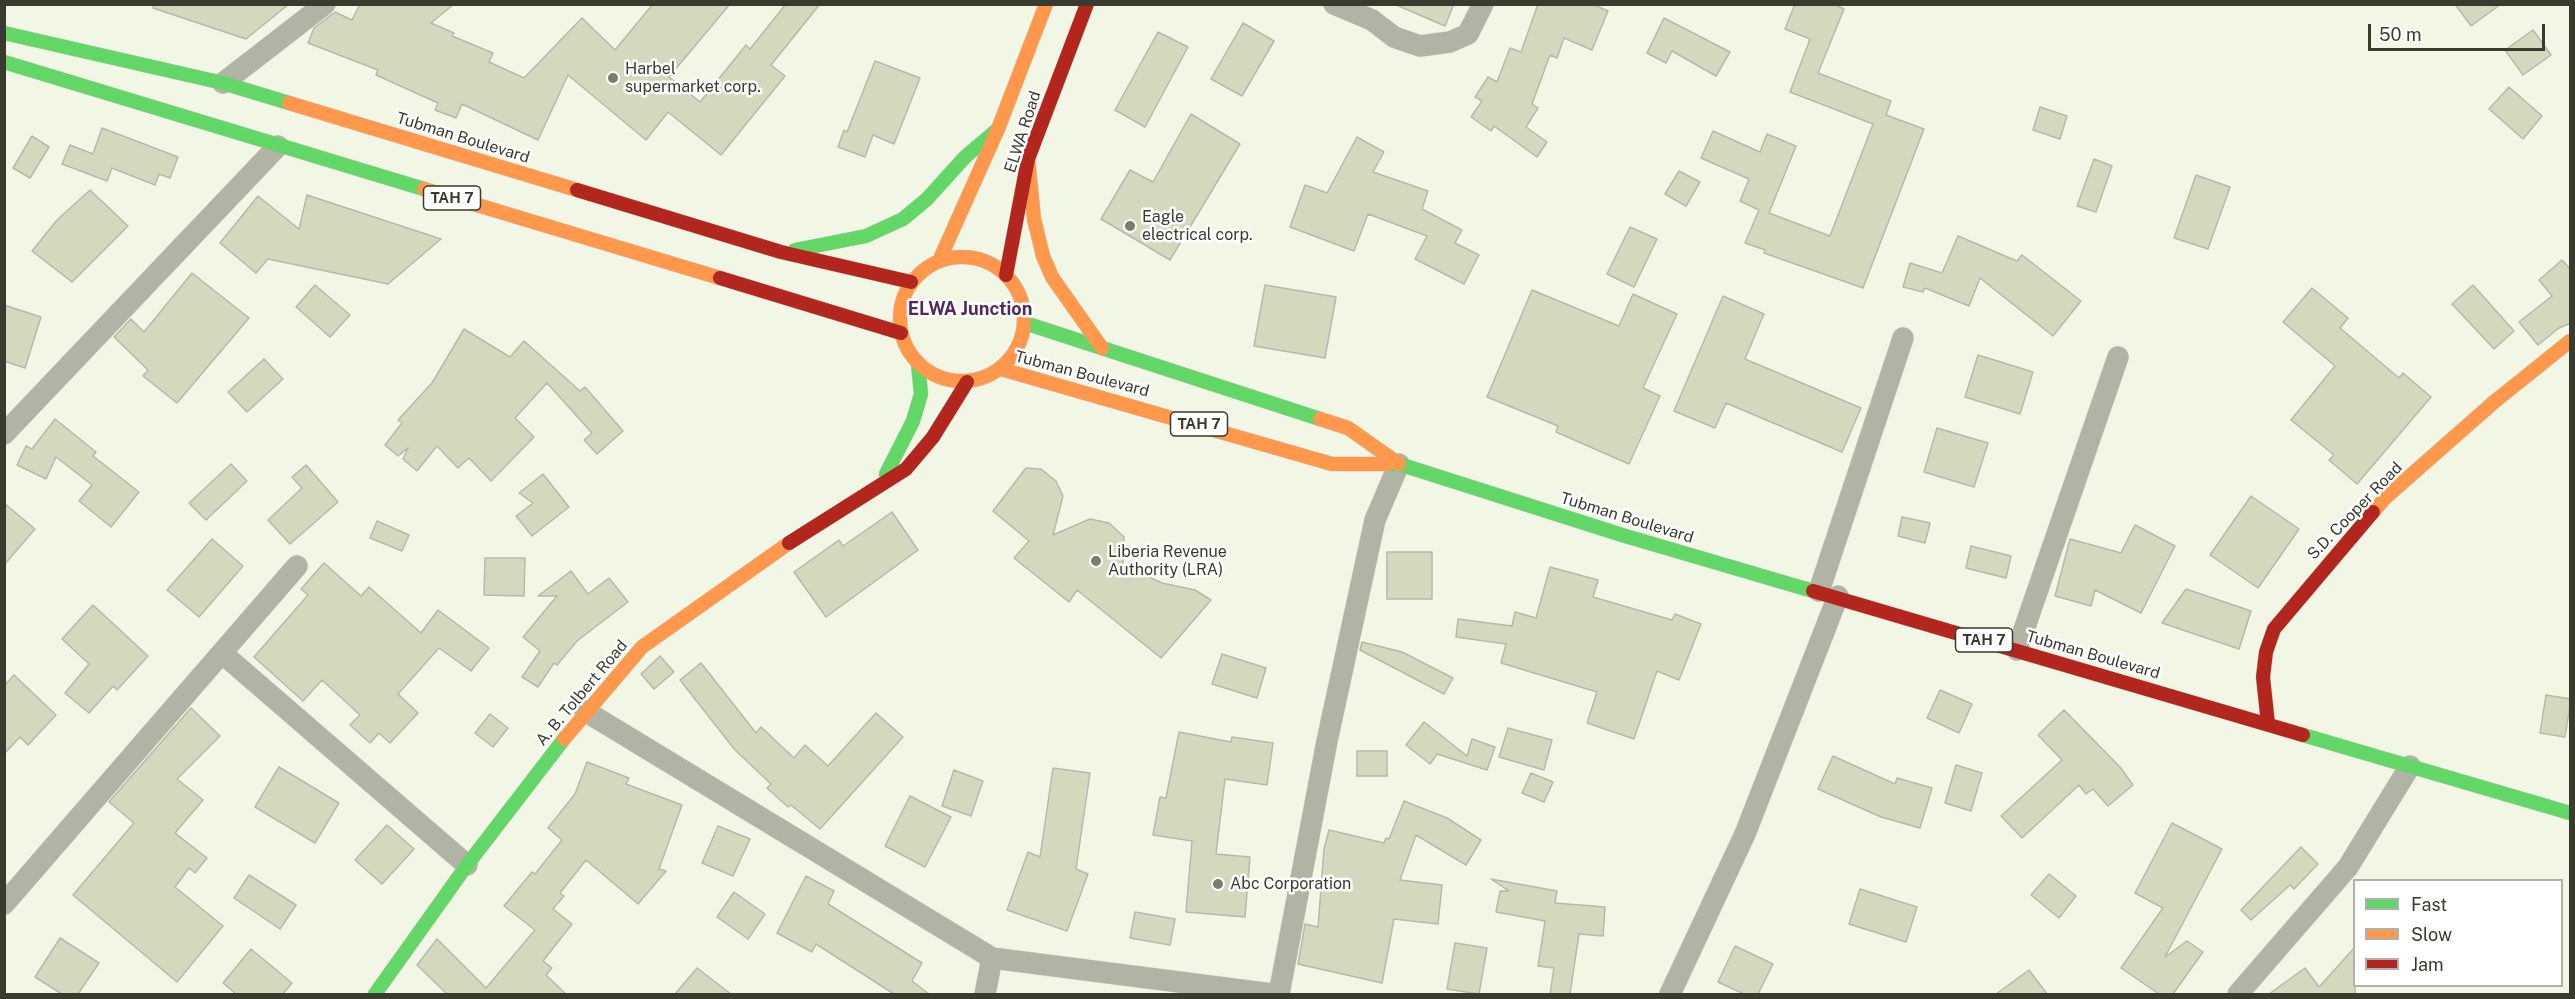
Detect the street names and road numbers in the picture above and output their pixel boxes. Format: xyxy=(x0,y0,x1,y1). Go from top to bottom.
street label: ELWA Road xyxy=(1001,89,1045,175)
street label: Tubman Boulevard xyxy=(394,109,532,167)
road number: TAH 7 xyxy=(424,186,480,210)
street label: Tubman Boulevard xyxy=(1013,347,1151,401)
road number: TAH 7 xyxy=(1170,412,1228,436)
street label: S.D. Cooper Road xyxy=(2304,458,2406,564)
street label: Tubman Boulevard xyxy=(1558,489,1696,547)
street label: Tubman Boulevard xyxy=(2024,627,2162,683)
road number: TAH 7 xyxy=(1956,628,2012,652)
street label: A. B. Tolbert Road xyxy=(532,636,632,750)

